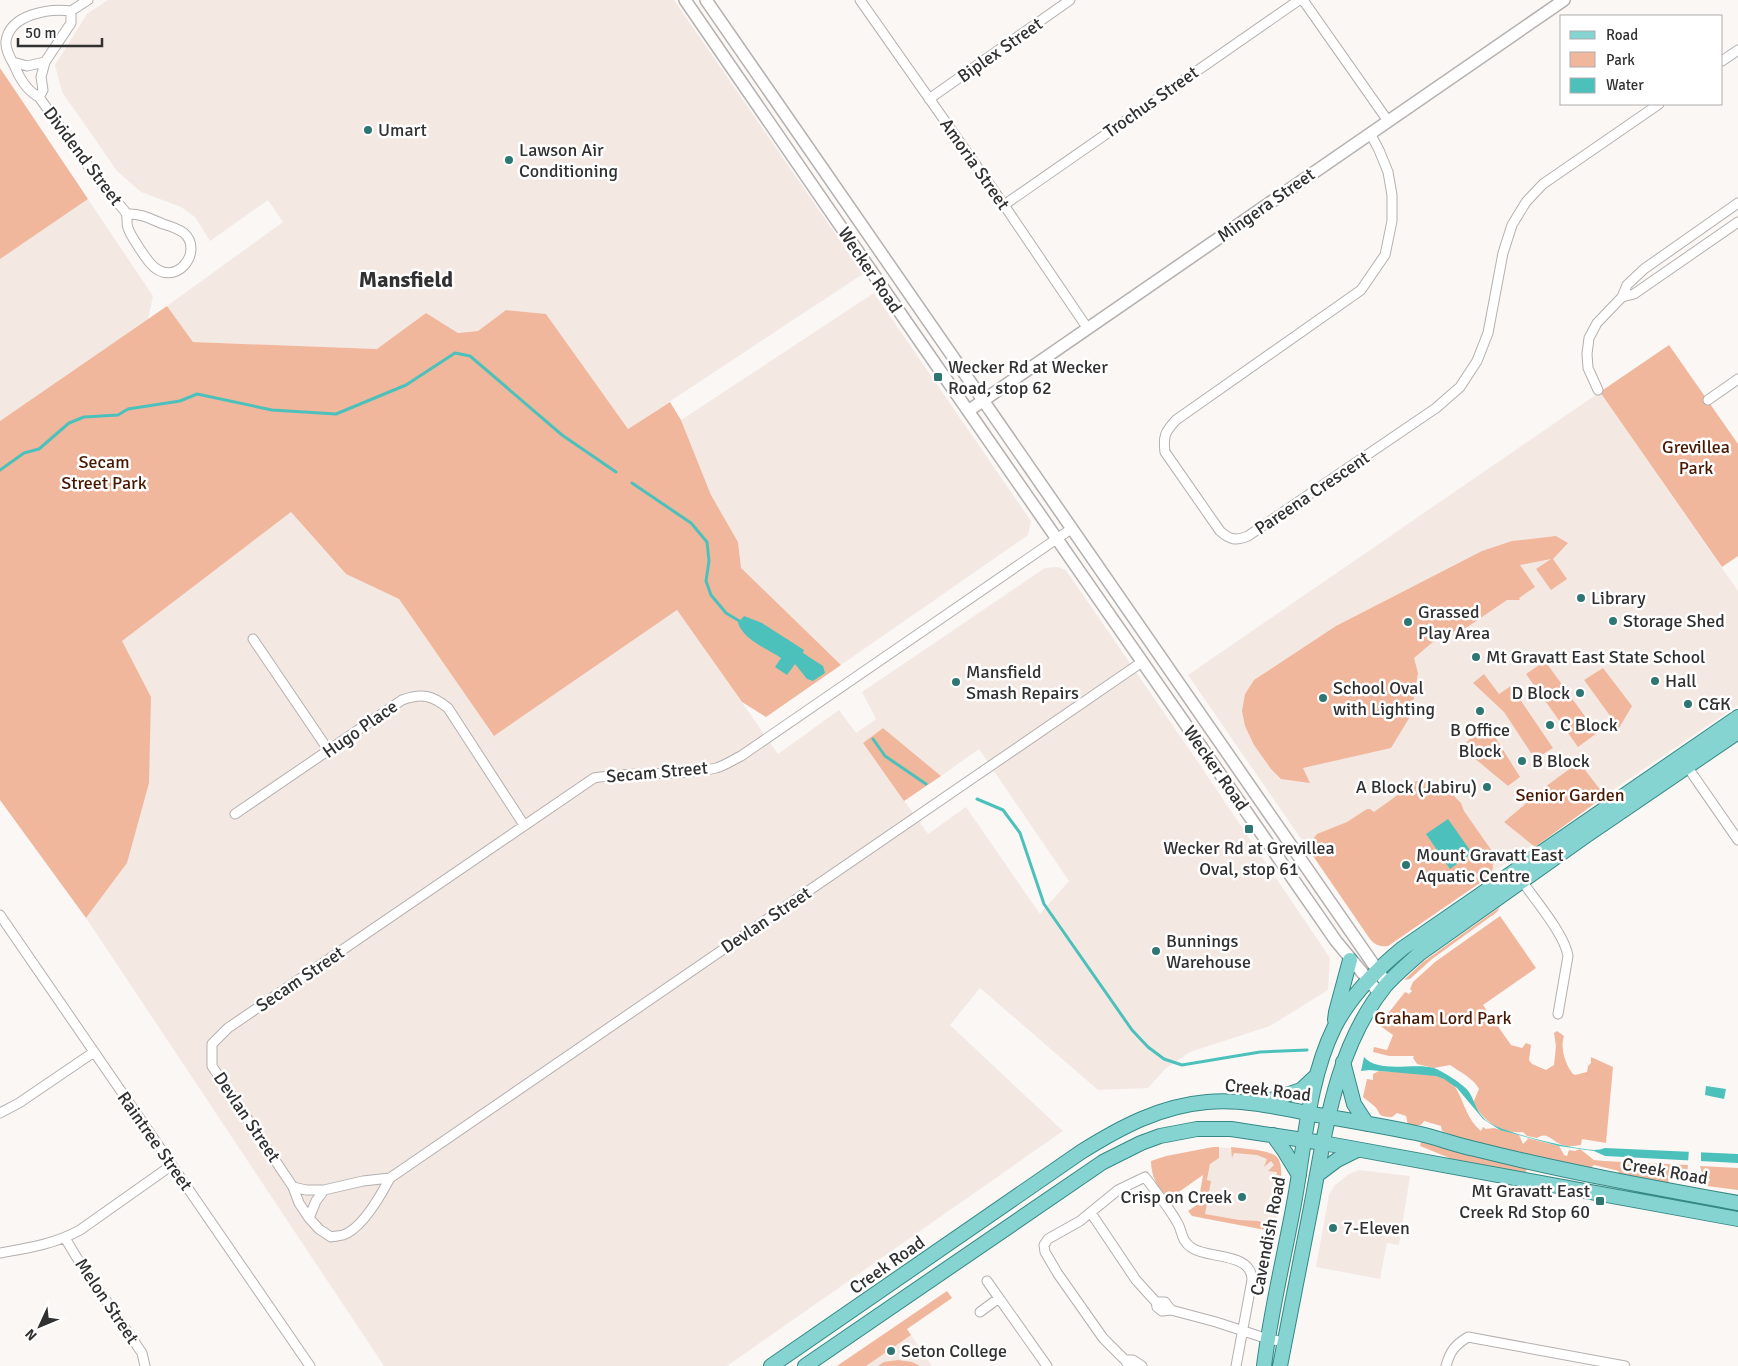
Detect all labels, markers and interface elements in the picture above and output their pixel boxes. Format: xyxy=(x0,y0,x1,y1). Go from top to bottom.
street label: Biplex Street xyxy=(953,13,1047,87)
scale bar xyxy=(18,15,101,47)
legend xyxy=(1560,15,1723,105)
text: 50 m xyxy=(25,24,56,42)
text: Road xyxy=(1606,26,1638,44)
text: Park xyxy=(1606,51,1635,69)
street label: Trochus Street xyxy=(1099,61,1203,143)
text: Water xyxy=(1606,76,1644,94)
street label: Dividend Street xyxy=(39,102,127,210)
street label: Amoria Street xyxy=(935,114,1015,214)
place label: Umart xyxy=(378,119,427,141)
marker: Umart xyxy=(362,124,374,136)
place label: Lawson Air Conditioning xyxy=(519,139,618,182)
marker: Lawson Air Conditioning xyxy=(503,154,515,166)
street label: Mingera Street xyxy=(1213,163,1319,247)
street label: Wecker Road xyxy=(833,223,907,317)
district label: Mansfield xyxy=(359,266,453,293)
place label: Wecker Rd at Wecker Road, stop 62 xyxy=(948,356,1108,399)
marker: Wecker Rd at Wecker Road, stop 62 xyxy=(932,371,944,383)
park label: Grevillea Park xyxy=(1662,436,1730,479)
street label: Pareena Crescent xyxy=(1250,446,1374,540)
park label: Secam Street Park xyxy=(61,451,147,494)
place label: Library xyxy=(1591,587,1646,609)
marker: Library xyxy=(1575,592,1587,604)
place label: Grassed Play Area xyxy=(1418,601,1490,644)
place label: Storage Shed xyxy=(1623,610,1725,632)
marker: Storage Shed xyxy=(1607,615,1619,627)
marker: Grassed Play Area xyxy=(1402,616,1414,628)
place label: Mt Gravatt East State School xyxy=(1486,646,1705,668)
marker: Mt Gravatt East State School xyxy=(1470,651,1482,663)
place label: Mansfield Smash Repairs xyxy=(966,661,1079,704)
place label: Hall xyxy=(1665,670,1697,692)
marker: Hall xyxy=(1649,675,1661,687)
marker: Mansfield Smash Repairs xyxy=(950,676,962,688)
place label: School Oval with Lighting xyxy=(1333,677,1435,720)
place label: D Block xyxy=(1512,682,1570,704)
marker: D Block xyxy=(1574,687,1586,699)
marker: School Oval with Lighting xyxy=(1317,692,1329,704)
place label: C&K xyxy=(1698,693,1731,715)
street label: Hugo Place xyxy=(318,695,402,763)
marker: C&K xyxy=(1682,698,1694,710)
marker: B Office Block xyxy=(1474,705,1486,717)
place label: C Block xyxy=(1560,714,1618,736)
place label: B Office Block xyxy=(1450,719,1510,762)
marker: C Block xyxy=(1544,719,1556,731)
street label: Wecker Road xyxy=(1179,721,1253,815)
place label: B Block xyxy=(1532,750,1590,772)
marker: B Block xyxy=(1516,755,1528,767)
street label: Secam Street xyxy=(605,757,709,787)
place label: A Block (Jabiru) xyxy=(1356,776,1477,798)
marker: A Block (Jabiru) xyxy=(1481,781,1493,793)
park label: Senior Garden xyxy=(1515,784,1625,806)
marker: Wecker Rd at Grevillea Oval, stop 61 xyxy=(1243,823,1255,835)
place label: Wecker Rd at Grevillea Oval, stop 61 xyxy=(1163,837,1335,880)
place label: Mount Gravatt East Aquatic Centre xyxy=(1416,844,1564,887)
marker: Mount Gravatt East Aquatic Centre xyxy=(1400,859,1412,871)
street label: Devlan Street xyxy=(717,882,815,958)
place label: Bunnings Warehouse xyxy=(1166,930,1251,973)
street label: Secam Street xyxy=(252,941,348,1017)
marker: Bunnings Warehouse xyxy=(1150,945,1162,957)
park label: Graham Lord Park xyxy=(1374,1007,1512,1029)
street label: Devlan Street xyxy=(209,1068,285,1166)
street label: Creek Road xyxy=(1224,1074,1312,1106)
street label: Raintree Street xyxy=(113,1087,197,1195)
street label: Creek Road xyxy=(1620,1153,1710,1189)
street label: Cavendish Road xyxy=(1246,1175,1290,1297)
place label: Mt Gravatt East Creek Rd Stop 60 xyxy=(1459,1180,1590,1223)
place label: Crisp on Creek xyxy=(1121,1186,1232,1208)
marker: Crisp on Creek xyxy=(1236,1191,1248,1203)
marker: Mt Gravatt East Creek Rd Stop 60 xyxy=(1594,1195,1606,1207)
place label: 7-Eleven xyxy=(1343,1217,1410,1239)
marker: 7-Eleven xyxy=(1327,1222,1339,1234)
street label: Creek Road xyxy=(845,1231,929,1299)
street label: Melon Street xyxy=(70,1254,144,1348)
north arrow xyxy=(15,1301,65,1351)
text: N xyxy=(22,1325,41,1344)
place label: Seton College xyxy=(901,1340,1007,1362)
marker: Seton College xyxy=(885,1345,897,1357)

